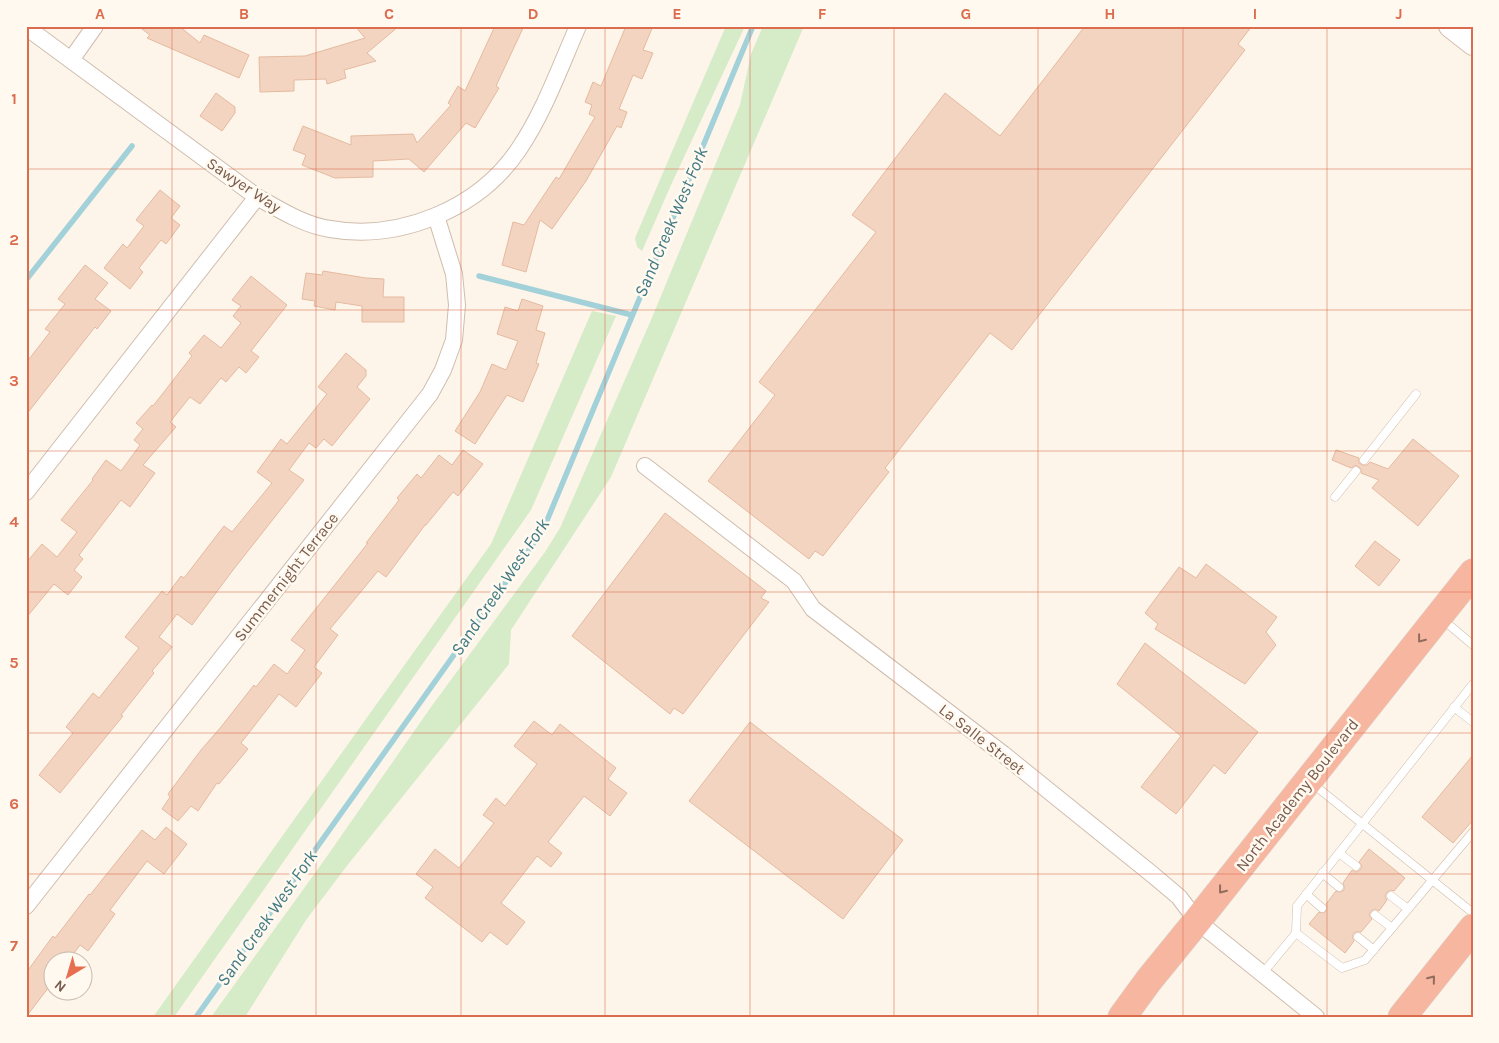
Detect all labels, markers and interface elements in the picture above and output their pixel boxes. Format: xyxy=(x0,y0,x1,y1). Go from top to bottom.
text: A xyxy=(95,4,105,23)
text: B xyxy=(239,4,249,23)
text: C xyxy=(384,4,394,23)
text: D xyxy=(528,4,539,23)
text: E xyxy=(672,4,682,23)
text: F xyxy=(818,4,827,23)
text: G xyxy=(961,4,971,23)
text: H xyxy=(1104,4,1116,23)
text: I xyxy=(1253,4,1257,23)
text: J xyxy=(1395,4,1403,23)
text: 1 xyxy=(11,89,17,108)
water label: Sand Creek West Fork xyxy=(629,143,713,300)
street label: Sawyer Way xyxy=(203,153,285,217)
text: 2 xyxy=(9,230,19,249)
text: 3 xyxy=(9,371,19,390)
street label: Summernight Terrace xyxy=(230,509,342,645)
text: 4 xyxy=(9,512,19,531)
water label: Sand Creek West Fork xyxy=(446,513,555,660)
one-way arrow xyxy=(1418,633,1426,642)
text: 5 xyxy=(9,653,19,672)
street label: La Salle Street xyxy=(935,700,1029,778)
street label: North Academy Boulevard xyxy=(1232,715,1362,875)
text: 6 xyxy=(9,794,19,813)
water label: Sand Creek West Fork xyxy=(212,845,323,990)
one-way arrow xyxy=(1220,884,1228,893)
text: 7 xyxy=(10,936,18,955)
north arrow xyxy=(42,950,92,1000)
one-way arrow xyxy=(1427,975,1436,984)
text: N xyxy=(51,976,69,996)

